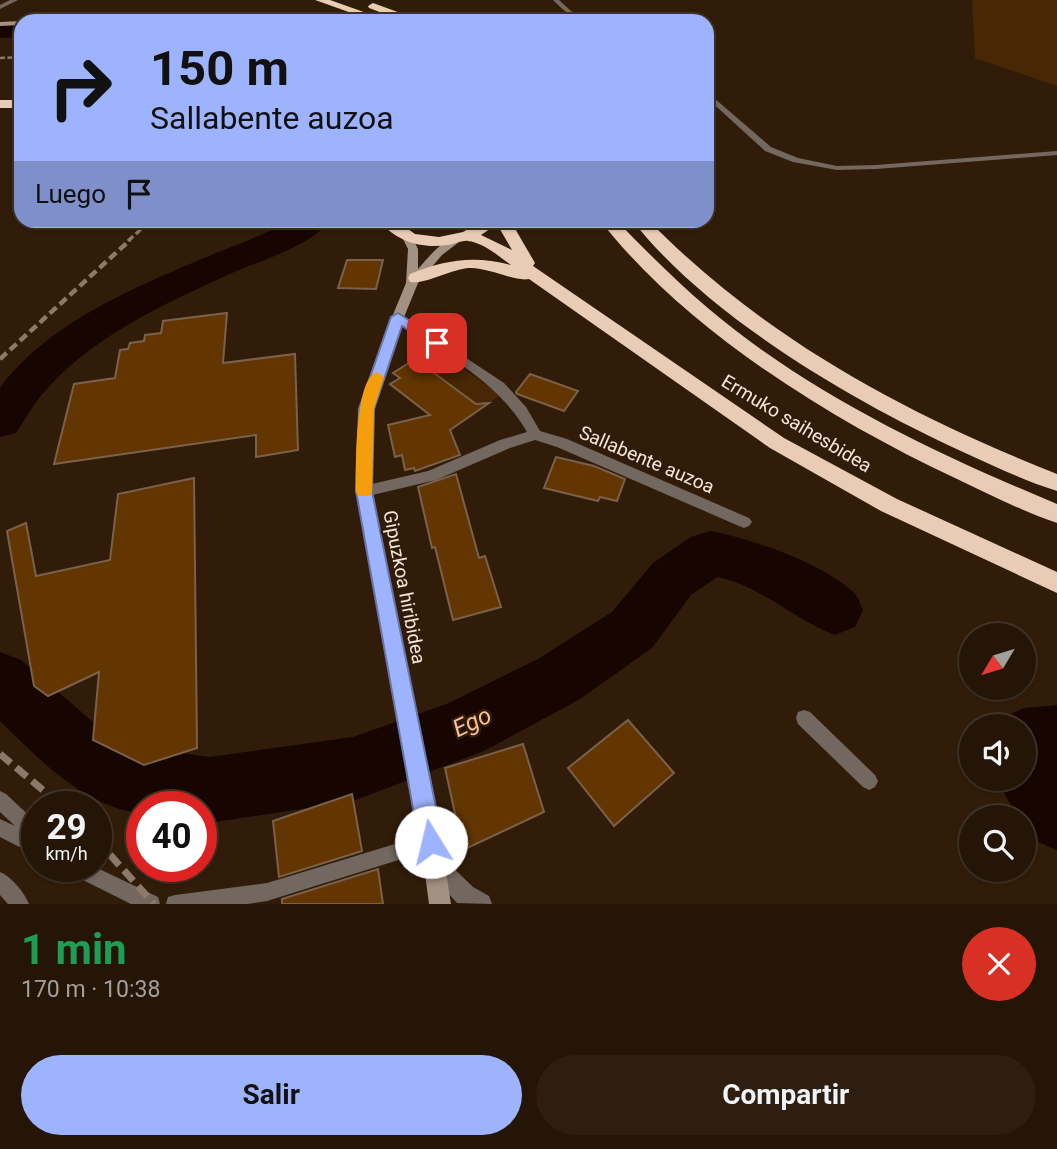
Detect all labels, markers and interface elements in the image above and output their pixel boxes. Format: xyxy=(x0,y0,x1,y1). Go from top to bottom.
text: 150 m xyxy=(150,40,289,97)
icon: right xyxy=(35,42,126,133)
text: Sallabente auzoa xyxy=(150,99,394,137)
icon: arrive xyxy=(120,175,158,213)
text: Luego xyxy=(35,179,106,209)
pin xyxy=(407,313,467,373)
icon: arrive xyxy=(418,324,456,362)
street label: Ermuko saihesbidea xyxy=(717,370,876,477)
street label: Sallabente auzoa xyxy=(576,421,718,498)
street label: Gipuzkoa hiribidea xyxy=(378,508,431,666)
north arrow xyxy=(959,623,1036,700)
map controls xyxy=(959,623,1036,882)
water label: Ego xyxy=(448,701,496,743)
button: sound xyxy=(959,714,1036,791)
speed limit sign: 40 xyxy=(126,791,217,882)
position arrow xyxy=(394,805,468,879)
button: search xyxy=(959,805,1036,882)
text: 29 xyxy=(46,807,87,848)
text: km/h xyxy=(45,843,88,864)
text: 1 min xyxy=(21,925,127,974)
button: close xyxy=(962,927,1036,1001)
text: 170 m · 10:38 xyxy=(21,976,160,1003)
button: Salir xyxy=(21,1055,522,1135)
button: Compartir xyxy=(536,1055,1036,1135)

